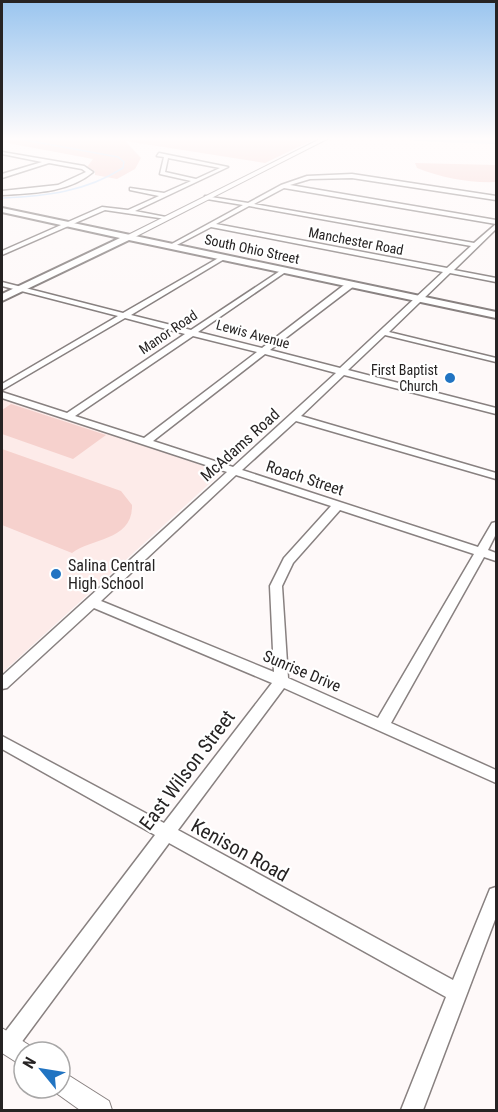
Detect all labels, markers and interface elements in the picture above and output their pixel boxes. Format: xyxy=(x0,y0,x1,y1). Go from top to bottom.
street label: Manchester Road xyxy=(307,224,405,258)
street label: South Ohio Street xyxy=(203,231,301,267)
street label: Manor Road xyxy=(136,307,200,357)
street label: Lewis Avenue xyxy=(214,317,292,352)
place label: First Baptist Church xyxy=(371,362,438,394)
marker: First Baptist Church xyxy=(443,371,457,385)
street label: McAdams Road xyxy=(197,405,283,485)
street label: Roach Street xyxy=(264,457,346,500)
place label: Salina Central High School xyxy=(68,556,155,593)
marker: Salina Central High School xyxy=(49,567,63,581)
street label: Sunrise Drive xyxy=(260,646,344,696)
street label: East Wilson Street xyxy=(134,705,240,835)
street label: Kenison Road xyxy=(187,813,293,887)
north arrow xyxy=(12,1040,72,1100)
text: N xyxy=(19,1054,40,1072)

